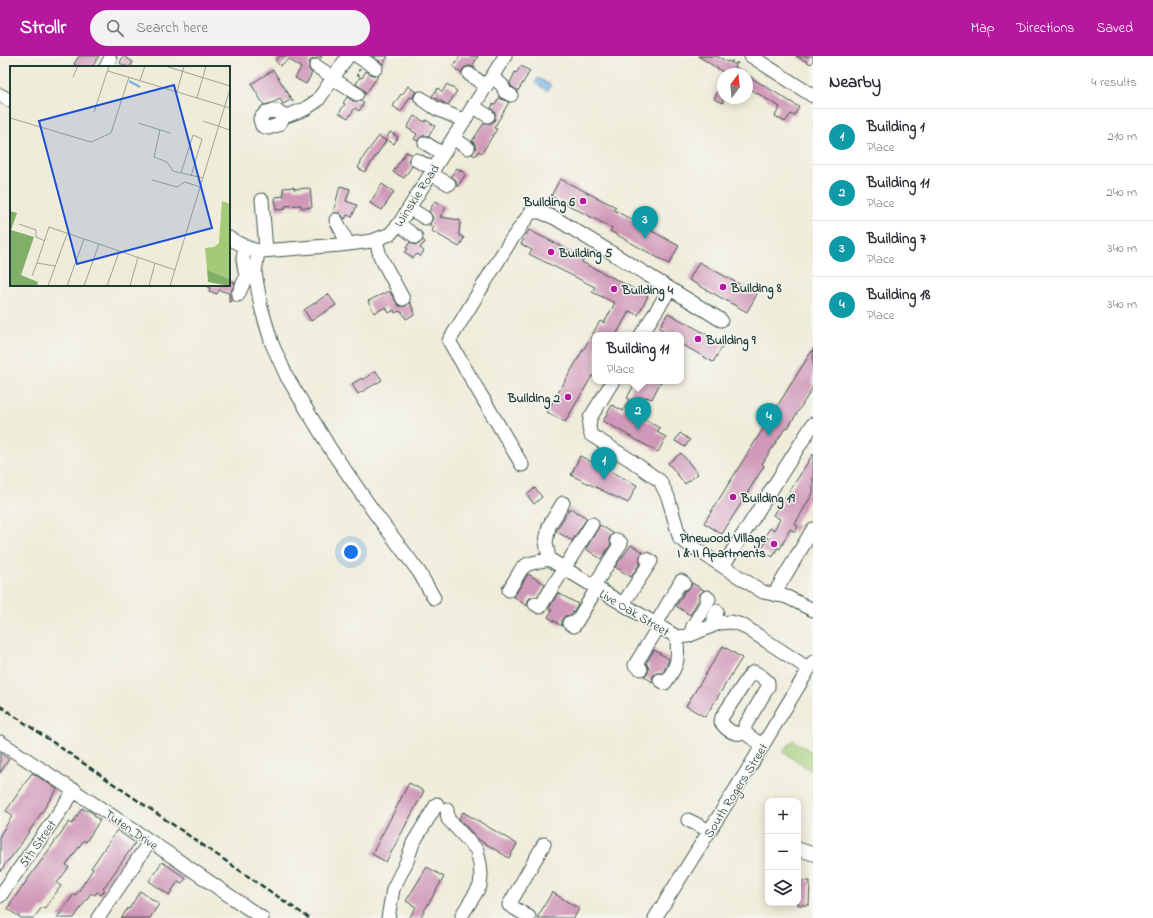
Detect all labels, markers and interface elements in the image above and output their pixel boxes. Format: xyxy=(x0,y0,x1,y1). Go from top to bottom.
search box xyxy=(90,10,370,46)
text: Strollr xyxy=(20,15,66,42)
icon: search xyxy=(104,17,126,39)
text: Search here xyxy=(136,17,208,39)
text: Map xyxy=(971,18,994,39)
text: Directions xyxy=(1016,18,1074,39)
text: Saved xyxy=(1096,18,1133,39)
inset map xyxy=(10,66,230,286)
north arrow xyxy=(717,68,753,104)
text: Nearby xyxy=(829,70,881,95)
text: 4 results xyxy=(1091,73,1137,92)
text: Building 1 xyxy=(867,116,925,138)
text: 1 xyxy=(840,127,844,146)
text: 210 m xyxy=(1107,127,1137,146)
text: Place xyxy=(867,138,895,157)
street label: Winskie Road xyxy=(390,160,445,231)
text: Building 11 xyxy=(867,172,929,194)
text: 2 xyxy=(839,183,845,202)
text: 240 m xyxy=(1106,183,1137,202)
place label: Building 6 xyxy=(522,193,575,214)
text: Place xyxy=(867,194,895,213)
marker: Building 6 xyxy=(578,196,588,206)
pin: 3 xyxy=(632,206,658,239)
text: Building 7 xyxy=(867,228,926,250)
text: 3 xyxy=(839,239,845,258)
text: 340 m xyxy=(1107,239,1137,258)
place label: Building 5 xyxy=(558,244,613,265)
marker: Building 5 xyxy=(546,247,556,257)
text: Place xyxy=(867,250,895,269)
place label: Building 8 xyxy=(730,279,782,300)
place label: Building 4 xyxy=(621,281,674,302)
marker: Building 8 xyxy=(718,282,728,292)
marker: Building 4 xyxy=(609,284,619,294)
text: Building 18 xyxy=(867,284,930,306)
text: 4 xyxy=(839,295,845,314)
text: 340 m xyxy=(1107,295,1137,314)
text: Place xyxy=(867,306,895,325)
place label: Building 9 xyxy=(705,331,757,352)
popup xyxy=(592,332,684,384)
marker: Building 9 xyxy=(693,334,703,344)
text: Building 11 xyxy=(607,338,669,360)
text: Place xyxy=(607,360,634,379)
place label: Building 2 xyxy=(507,389,561,410)
marker: Building 2 xyxy=(563,392,573,402)
pin: 2 xyxy=(625,397,651,430)
pin: 4 xyxy=(756,403,782,436)
pin: 1 xyxy=(591,447,617,480)
place label: Building 19 xyxy=(740,489,796,510)
marker: Building 19 xyxy=(728,492,738,502)
place label: Pinewood Village I & II Apartments xyxy=(677,529,767,563)
marker: Pinewood Village I & II Apartments xyxy=(769,539,779,549)
your location xyxy=(341,542,361,562)
street label: Live Oak Street xyxy=(596,585,673,642)
street label: South Rogers Street xyxy=(699,739,774,842)
map controls xyxy=(765,798,801,906)
button: + xyxy=(765,798,801,834)
street label: Tuten Drive xyxy=(101,805,162,855)
street label: 5th Street xyxy=(15,816,62,871)
button: − xyxy=(765,834,801,870)
button: layers xyxy=(765,870,801,906)

